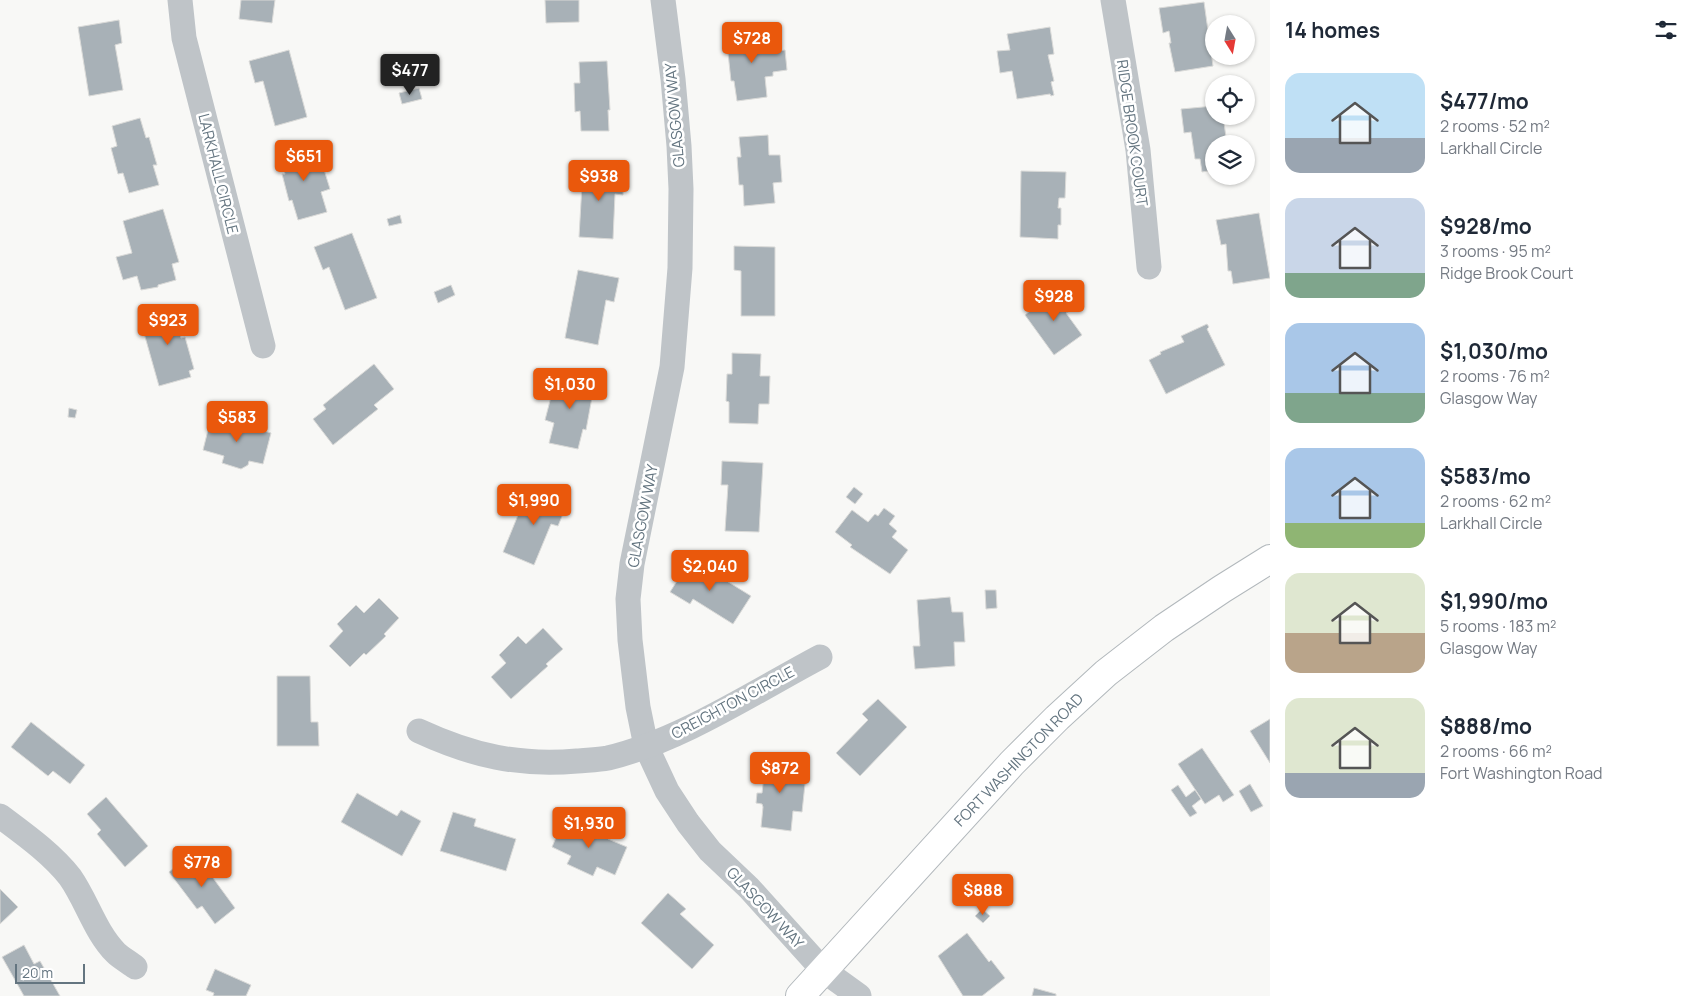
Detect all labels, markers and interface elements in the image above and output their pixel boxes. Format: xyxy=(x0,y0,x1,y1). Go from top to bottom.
north arrow xyxy=(1205,15,1255,65)
map controls xyxy=(1205,15,1255,185)
text: 14 homes xyxy=(1285,16,1380,44)
icon: filters xyxy=(1652,16,1680,44)
pin: $728 xyxy=(722,22,782,64)
text: $728 xyxy=(733,27,771,49)
pin: $477 xyxy=(380,54,440,96)
street label: RIDGE BROOK COURT xyxy=(1112,58,1153,208)
text: $477 xyxy=(392,59,428,81)
street label: GLASGOW WAY xyxy=(659,61,690,168)
button: locate xyxy=(1205,75,1255,125)
text: $477/mo xyxy=(1440,87,1529,115)
icon: home xyxy=(1325,93,1385,153)
street label: LARKHALL CIRCLE xyxy=(193,111,244,236)
text: 2 rooms · 52 m² xyxy=(1440,115,1550,137)
button: layers xyxy=(1205,135,1255,185)
text: Larkhall Circle xyxy=(1440,137,1542,159)
pin: $651 xyxy=(274,140,334,182)
text: $651 xyxy=(286,145,322,167)
pin: $938 xyxy=(569,160,629,202)
text: $938 xyxy=(579,165,619,187)
text: $928/mo xyxy=(1440,212,1532,240)
icon: home xyxy=(1325,218,1385,278)
text: 3 rooms · 95 m² xyxy=(1440,240,1551,262)
text: Ridge Brook Court xyxy=(1440,262,1573,284)
pin: $928 xyxy=(1024,280,1084,322)
text: $928 xyxy=(1034,285,1074,307)
pin: $923 xyxy=(138,304,198,346)
text: $923 xyxy=(149,309,187,331)
text: $1,030/mo xyxy=(1440,337,1548,365)
icon: home xyxy=(1325,343,1385,403)
text: 2 rooms · 76 m² xyxy=(1440,365,1550,387)
pin: $1,030 xyxy=(529,368,611,410)
text: $1,030 xyxy=(544,373,596,395)
text: Glasgow Way xyxy=(1440,387,1538,409)
pin: $583 xyxy=(207,400,267,443)
text: $583 xyxy=(218,406,256,428)
street label: GLASGOW WAY xyxy=(622,462,663,569)
text: $583/mo xyxy=(1440,462,1531,490)
icon: home xyxy=(1325,468,1385,528)
pin: $1,990 xyxy=(493,484,575,526)
text: $1,990 xyxy=(508,489,560,511)
text: 2 rooms · 62 m² xyxy=(1440,490,1551,512)
text: Larkhall Circle xyxy=(1440,512,1542,534)
pin: $2,040 xyxy=(669,550,751,592)
text: $2,040 xyxy=(682,555,738,577)
text: $1,990/mo xyxy=(1440,587,1548,615)
icon: home xyxy=(1325,593,1385,653)
text: 5 rooms · 183 m² xyxy=(1440,615,1557,637)
text: Glasgow Way xyxy=(1440,637,1538,659)
street label: CREIGHTON CIRCLE xyxy=(668,661,798,744)
street label: FORT WASHINGTON ROAD xyxy=(949,688,1088,831)
text: $888/mo xyxy=(1440,712,1532,740)
icon: home xyxy=(1325,718,1385,778)
text: 2 rooms · 66 m² xyxy=(1440,740,1552,762)
pin: $872 xyxy=(750,752,810,794)
text: $872 xyxy=(761,757,799,779)
text: Fort Washington Road xyxy=(1440,762,1603,784)
pin: $1,930 xyxy=(548,806,630,849)
text: $1,930 xyxy=(563,812,615,834)
pin: $778 xyxy=(172,846,232,888)
text: $778 xyxy=(183,851,221,873)
street label: GLASGOW WAY xyxy=(722,862,809,954)
pin: $888 xyxy=(953,874,1013,916)
text: $888 xyxy=(963,879,1003,901)
scale bar xyxy=(15,961,85,984)
text: 20 m xyxy=(22,963,53,982)

